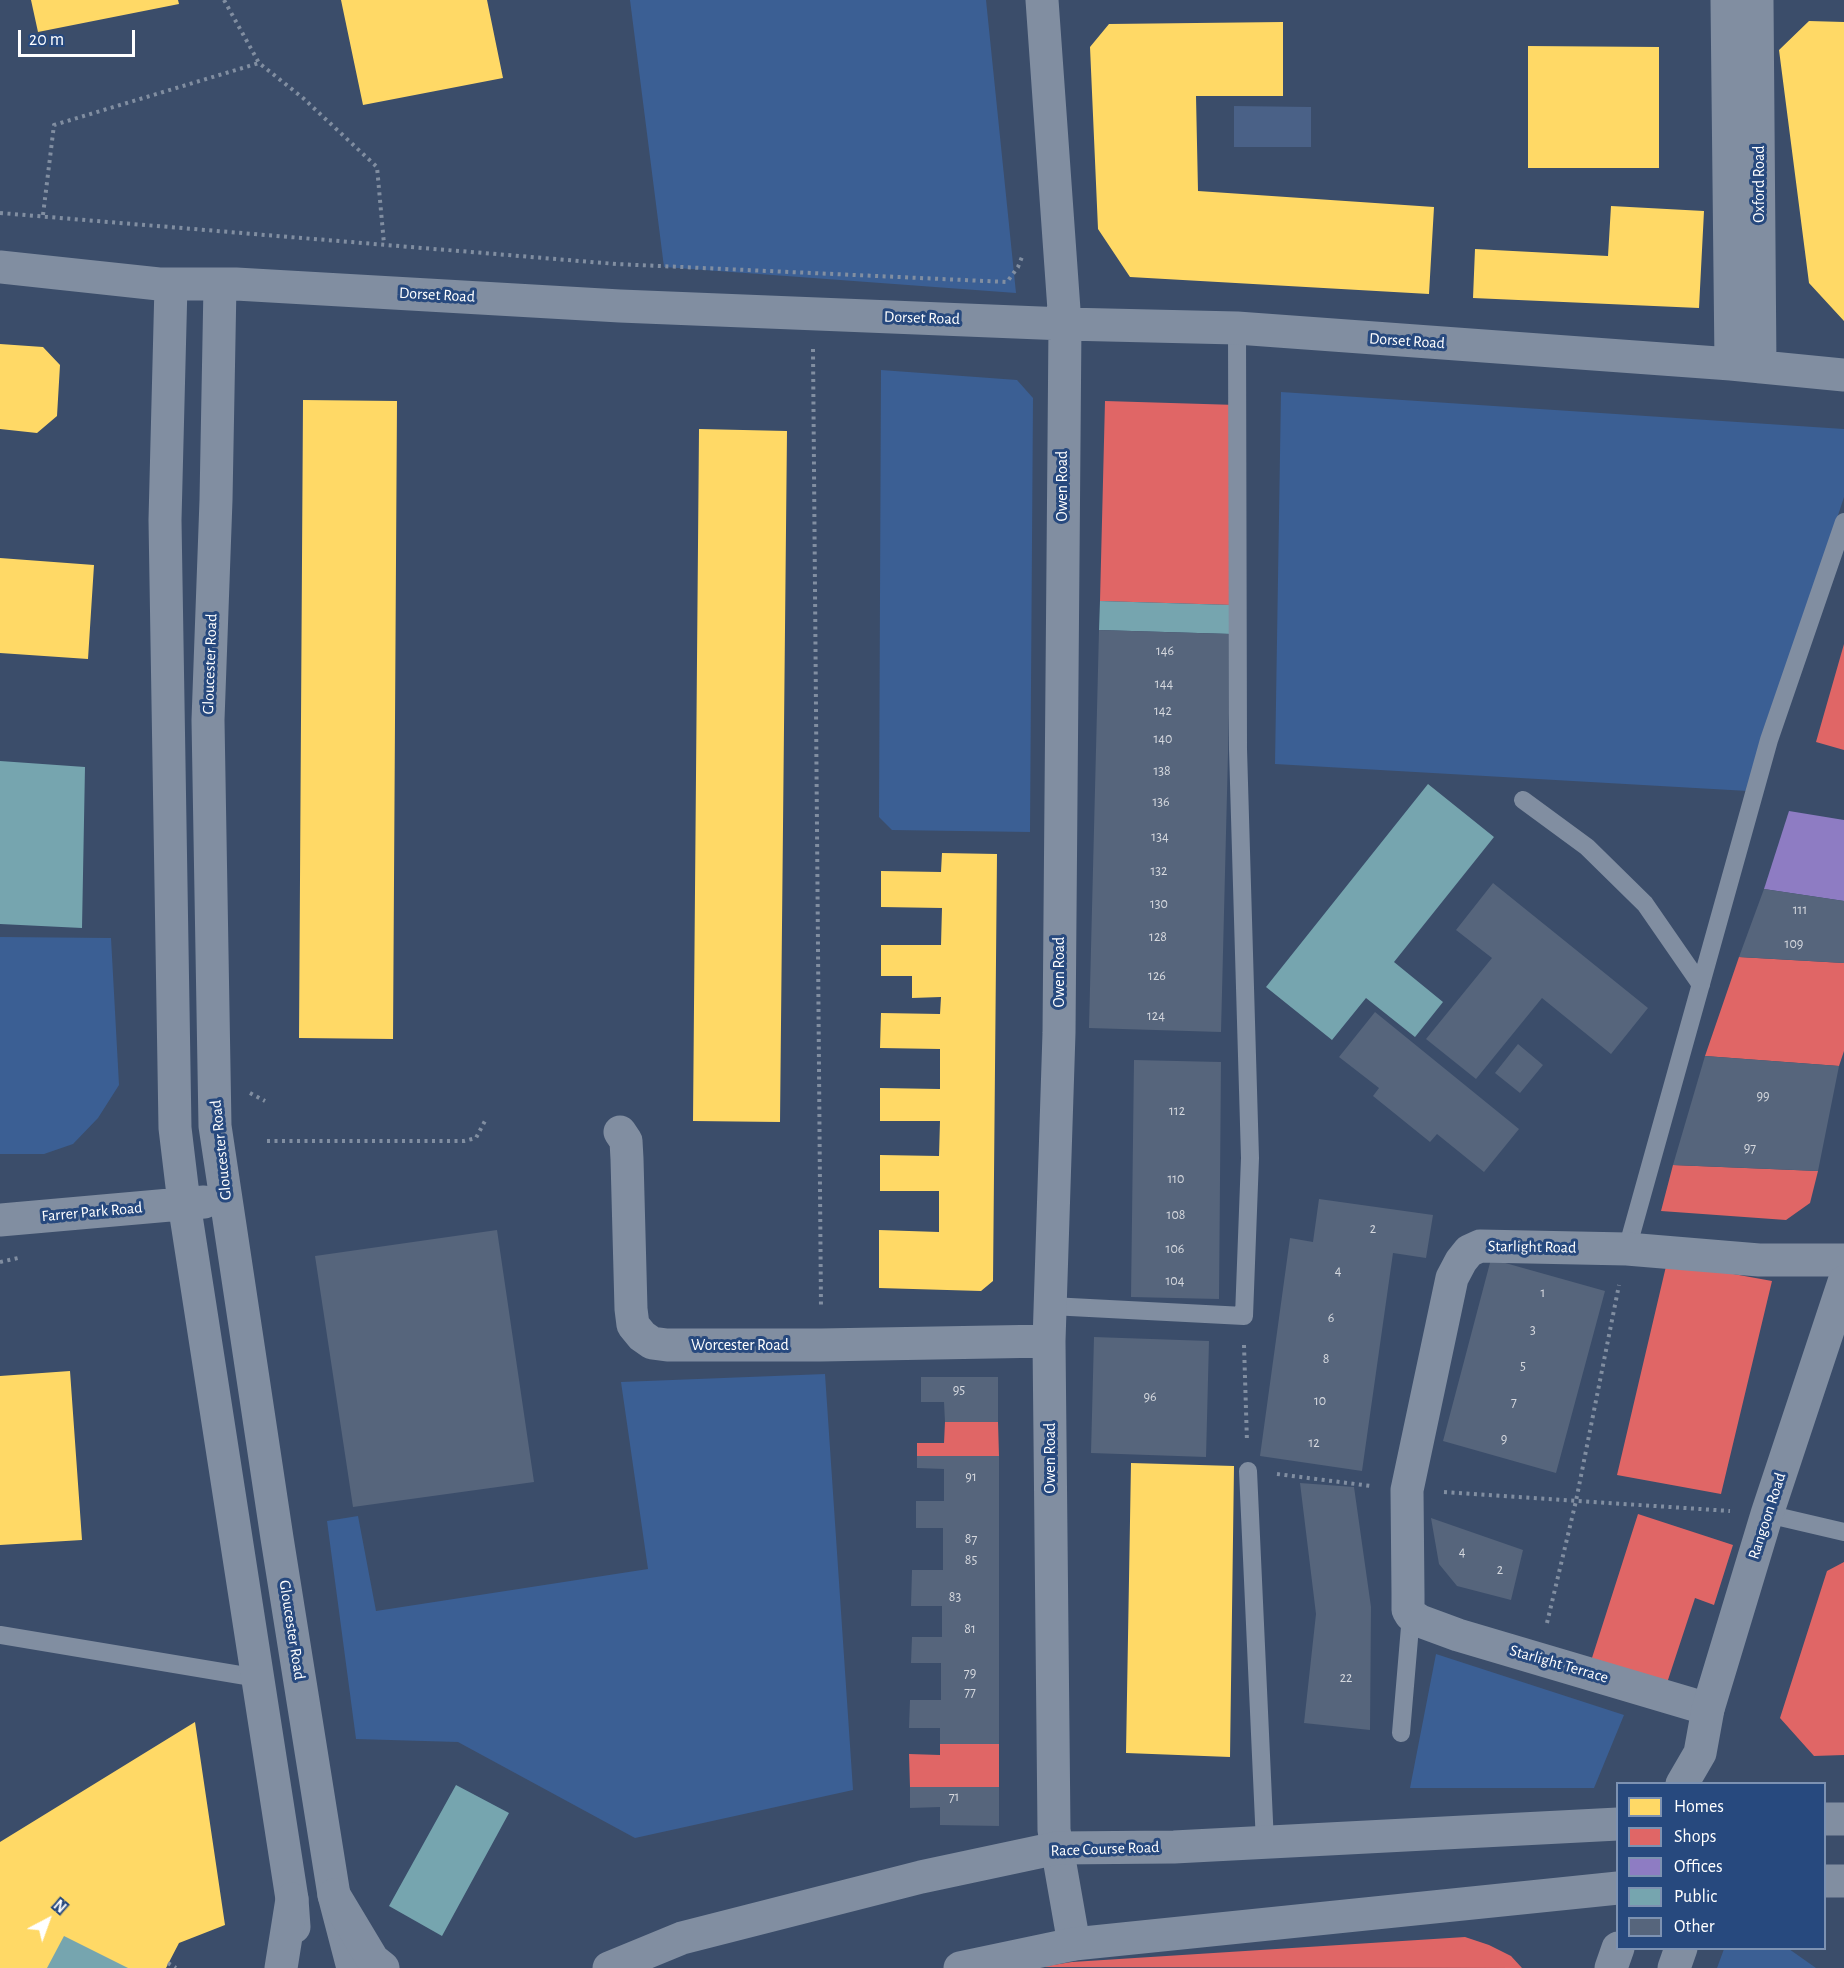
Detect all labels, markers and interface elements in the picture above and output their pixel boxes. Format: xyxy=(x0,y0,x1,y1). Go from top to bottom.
scale bar xyxy=(21,18,138,56)
text: 20 m xyxy=(29,31,64,49)
street label: Oxford Road xyxy=(1749,145,1769,223)
street label: Dorset Road xyxy=(399,283,475,307)
street label: Dorset Road xyxy=(884,307,960,329)
street label: Dorset Road xyxy=(1368,329,1446,353)
street label: Owen Road xyxy=(1052,451,1072,521)
street label: Gloucester Road xyxy=(199,613,221,715)
house number: 146 xyxy=(1156,643,1174,659)
house number: 144 xyxy=(1155,676,1173,692)
house number: 142 xyxy=(1154,703,1172,719)
house number: 140 xyxy=(1154,731,1172,747)
house number: 138 xyxy=(1153,763,1171,779)
house number: 136 xyxy=(1152,794,1170,810)
house number: 134 xyxy=(1151,829,1169,845)
house number: 132 xyxy=(1151,863,1167,879)
house number: 130 xyxy=(1150,896,1168,912)
house number: 111 xyxy=(1793,902,1807,918)
house number: 128 xyxy=(1149,929,1167,945)
house number: 109 xyxy=(1785,936,1803,952)
street label: Owen Road xyxy=(1049,937,1069,1007)
house number: 126 xyxy=(1148,968,1166,984)
house number: 124 xyxy=(1147,1008,1165,1024)
house number: 99 xyxy=(1756,1088,1770,1104)
street label: Gloucester Road xyxy=(206,1099,236,1201)
house number: 112 xyxy=(1169,1103,1185,1119)
house number: 97 xyxy=(1744,1140,1756,1156)
house number: 110 xyxy=(1167,1171,1185,1187)
street label: Farrer Park Road xyxy=(41,1198,143,1226)
house number: 108 xyxy=(1167,1207,1185,1223)
house number: 2 xyxy=(1370,1221,1376,1237)
street label: Starlight Road xyxy=(1488,1237,1576,1257)
house number: 106 xyxy=(1166,1241,1184,1257)
house number: 4 xyxy=(1335,1263,1341,1279)
house number: 104 xyxy=(1166,1273,1184,1289)
house number: 1 xyxy=(1541,1285,1545,1301)
house number: 6 xyxy=(1328,1310,1334,1326)
house number: 3 xyxy=(1530,1322,1536,1338)
street label: Worcester Road xyxy=(691,1335,789,1355)
house number: 8 xyxy=(1323,1351,1329,1367)
house number: 5 xyxy=(1520,1358,1526,1374)
house number: 95 xyxy=(953,1382,965,1398)
house number: 96 xyxy=(1143,1389,1157,1405)
house number: 10 xyxy=(1314,1393,1326,1409)
house number: 7 xyxy=(1511,1394,1517,1410)
street label: Owen Road xyxy=(1040,1423,1060,1493)
house number: 9 xyxy=(1501,1431,1507,1447)
house number: 12 xyxy=(1308,1435,1320,1451)
house number: 91 xyxy=(965,1469,977,1485)
street label: Rangoon Road xyxy=(1744,1470,1790,1562)
house number: 87 xyxy=(965,1531,977,1547)
house number: 4 xyxy=(1459,1544,1465,1560)
house number: 85 xyxy=(965,1552,977,1568)
house number: 2 xyxy=(1497,1562,1503,1578)
street label: Gloucester Road xyxy=(275,1579,309,1681)
house number: 83 xyxy=(949,1589,961,1605)
house number: 81 xyxy=(964,1621,976,1637)
street label: Starlight Terrace xyxy=(1507,1641,1611,1687)
house number: 79 xyxy=(964,1665,976,1681)
house number: 22 xyxy=(1340,1670,1352,1686)
house number: 77 xyxy=(964,1684,976,1700)
legend xyxy=(1616,1782,1826,1950)
house number: 71 xyxy=(949,1789,959,1805)
text: Homes xyxy=(1674,1798,1724,1816)
text: Shops xyxy=(1674,1828,1716,1846)
street label: Race Course Road xyxy=(1050,1838,1160,1860)
text: Offices xyxy=(1674,1858,1723,1876)
text: Public xyxy=(1674,1888,1717,1906)
north arrow xyxy=(18,1890,78,1950)
text: N xyxy=(50,1897,69,1916)
text: Other xyxy=(1674,1918,1715,1936)

